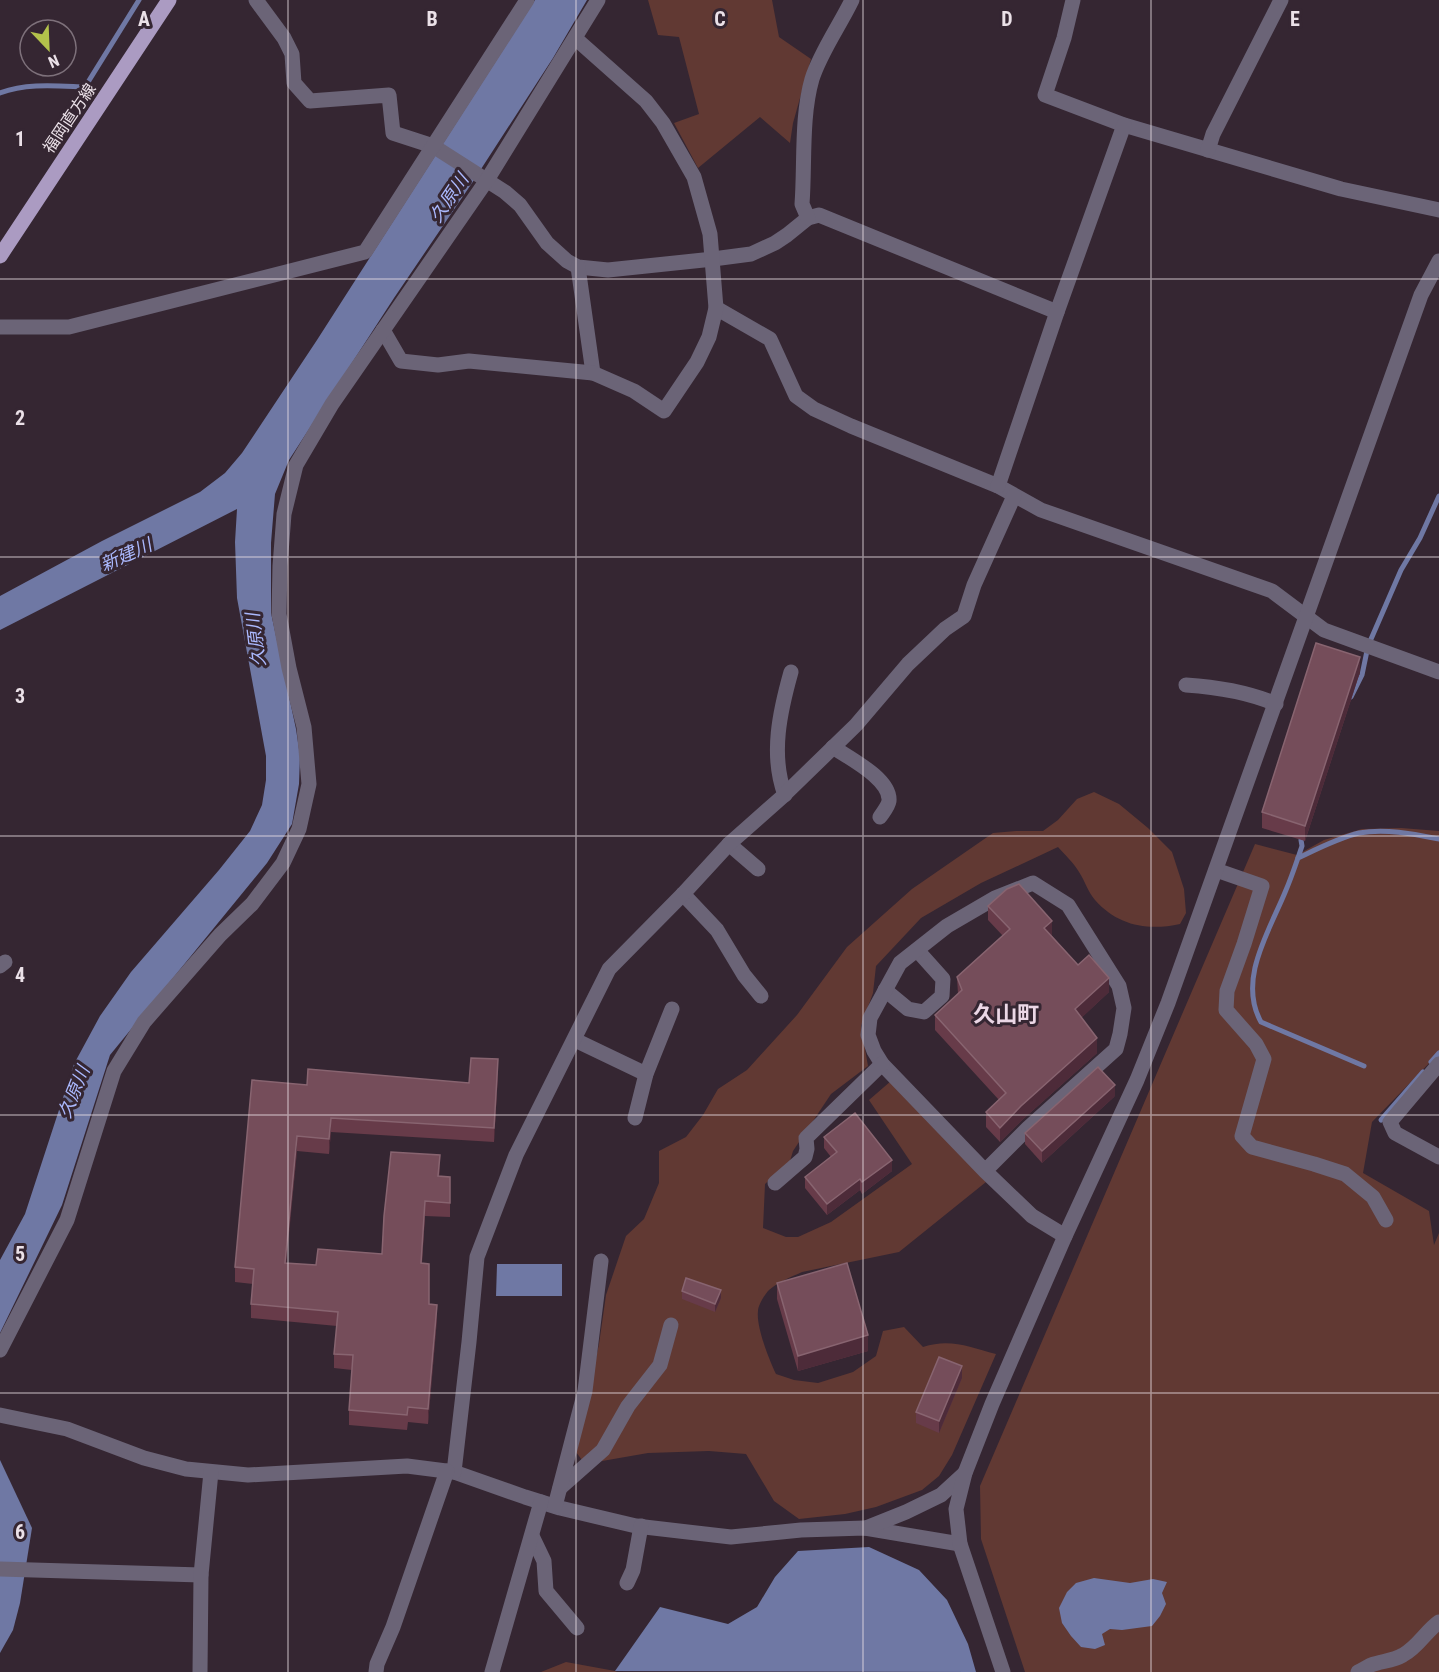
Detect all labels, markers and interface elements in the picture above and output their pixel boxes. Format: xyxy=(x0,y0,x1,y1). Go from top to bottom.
text: A xyxy=(138,7,150,31)
text: B xyxy=(426,7,438,31)
text: C xyxy=(714,7,726,31)
text: D xyxy=(1001,7,1013,31)
text: E xyxy=(1290,7,1300,31)
north arrow xyxy=(18,18,78,78)
text: N xyxy=(45,51,62,72)
street label: 福岡直方線 xyxy=(39,80,100,157)
text: 1 xyxy=(15,127,25,151)
water label: 久原川 xyxy=(425,168,474,226)
text: 2 xyxy=(15,406,25,430)
water label: 新建川 xyxy=(97,533,157,575)
water label: 久原川 xyxy=(242,610,269,668)
text: 3 xyxy=(15,684,25,708)
text: 4 xyxy=(15,963,25,987)
district label: 久山町 xyxy=(973,1002,1039,1027)
water label: 久原川 xyxy=(54,1061,94,1121)
text: 5 xyxy=(15,1242,25,1266)
text: 6 xyxy=(15,1520,25,1544)

